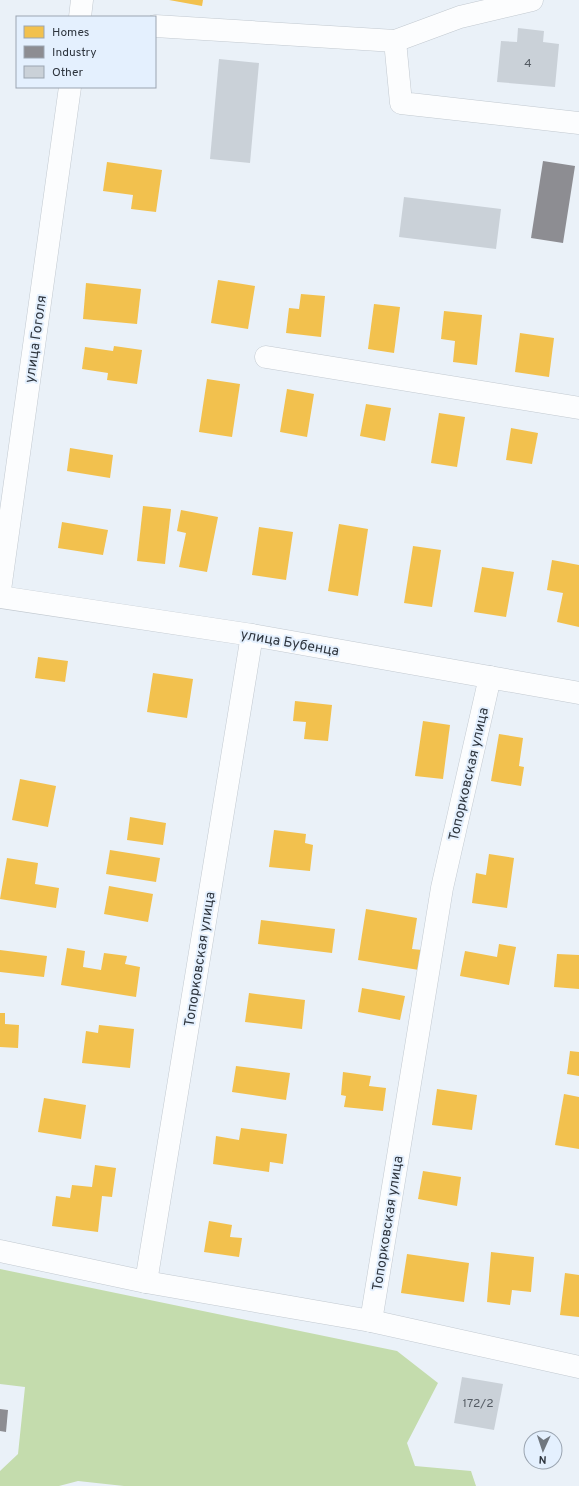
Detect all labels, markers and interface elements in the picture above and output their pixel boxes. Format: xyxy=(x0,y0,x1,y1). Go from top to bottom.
legend xyxy=(16,16,156,88)
text: Homes xyxy=(52,25,89,41)
text: Industry xyxy=(52,45,97,61)
house number: 4 xyxy=(524,56,532,72)
text: Other xyxy=(52,65,84,81)
street label: улица Гоголя xyxy=(22,294,51,384)
street label: улица Бубенца xyxy=(239,626,340,661)
street label: Топорковская улица xyxy=(446,706,493,843)
street label: Топорковская улица xyxy=(181,891,220,1028)
street label: Топорковская улица xyxy=(369,1155,408,1292)
house number: 172/2 xyxy=(462,1396,494,1412)
north arrow xyxy=(523,1430,563,1470)
text: N xyxy=(538,1452,547,1466)

